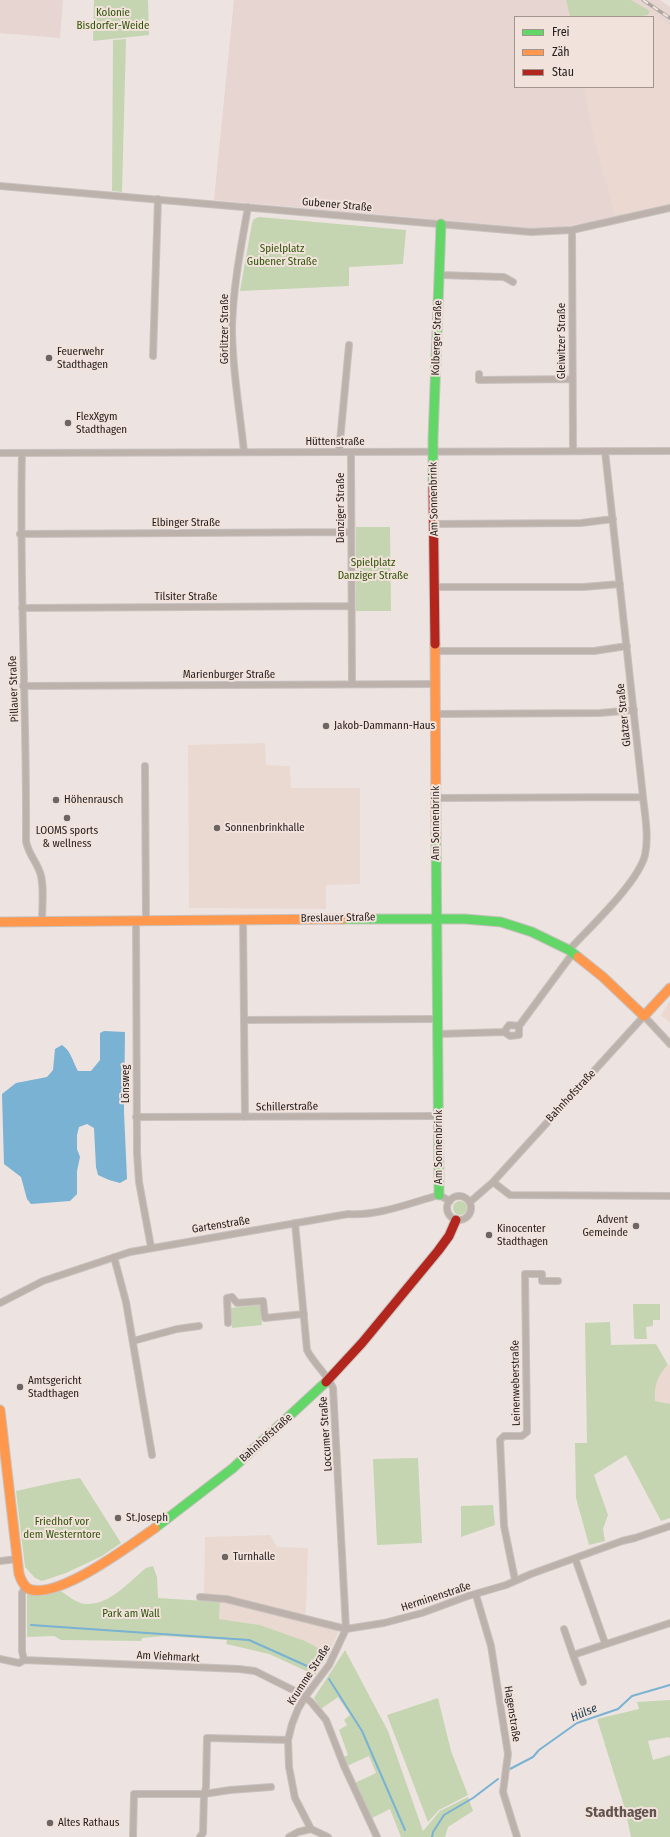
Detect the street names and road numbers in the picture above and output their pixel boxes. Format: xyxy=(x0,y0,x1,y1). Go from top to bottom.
street label: Gubener Straße xyxy=(301,195,373,215)
street label: Görlitzer Straße xyxy=(218,294,232,364)
street label: Kolberger Straße xyxy=(429,300,445,376)
street label: Gleiwitzer Straße xyxy=(555,303,569,379)
street label: Hüttenstraße xyxy=(305,435,365,449)
street label: Am Sonnenbrink xyxy=(427,462,441,536)
street label: Danziger Straße xyxy=(334,473,348,543)
street label: Elbinger Straße xyxy=(152,516,220,530)
street label: Tilsiter Straße xyxy=(155,590,217,604)
street label: Pillauer Straße xyxy=(6,656,22,722)
street label: Marienburger Straße xyxy=(183,668,275,682)
street label: Glatzer Straße xyxy=(614,683,634,747)
street label: Am Sonnenbrink xyxy=(429,786,443,860)
street label: Breslauer Straße xyxy=(300,911,376,925)
street label: Lönsweg xyxy=(119,1065,133,1103)
street label: Bahnhofstraße xyxy=(544,1067,598,1125)
street label: Schillerstraße xyxy=(256,1100,318,1114)
street label: Am Sonnenbrink xyxy=(432,1110,446,1184)
street label: Gartenstraße xyxy=(191,1214,251,1236)
street label: Leinenweberstraße xyxy=(509,1340,523,1426)
street label: Loccumer Straße xyxy=(317,1396,335,1472)
street label: Bahnhofstraße xyxy=(237,1411,295,1465)
street label: Herminenstraße xyxy=(399,1579,473,1615)
street label: Krumme Straße xyxy=(285,1642,333,1708)
street label: Am Viehmarkt xyxy=(136,1649,200,1665)
street label: Hagenstraße xyxy=(501,1685,523,1743)

